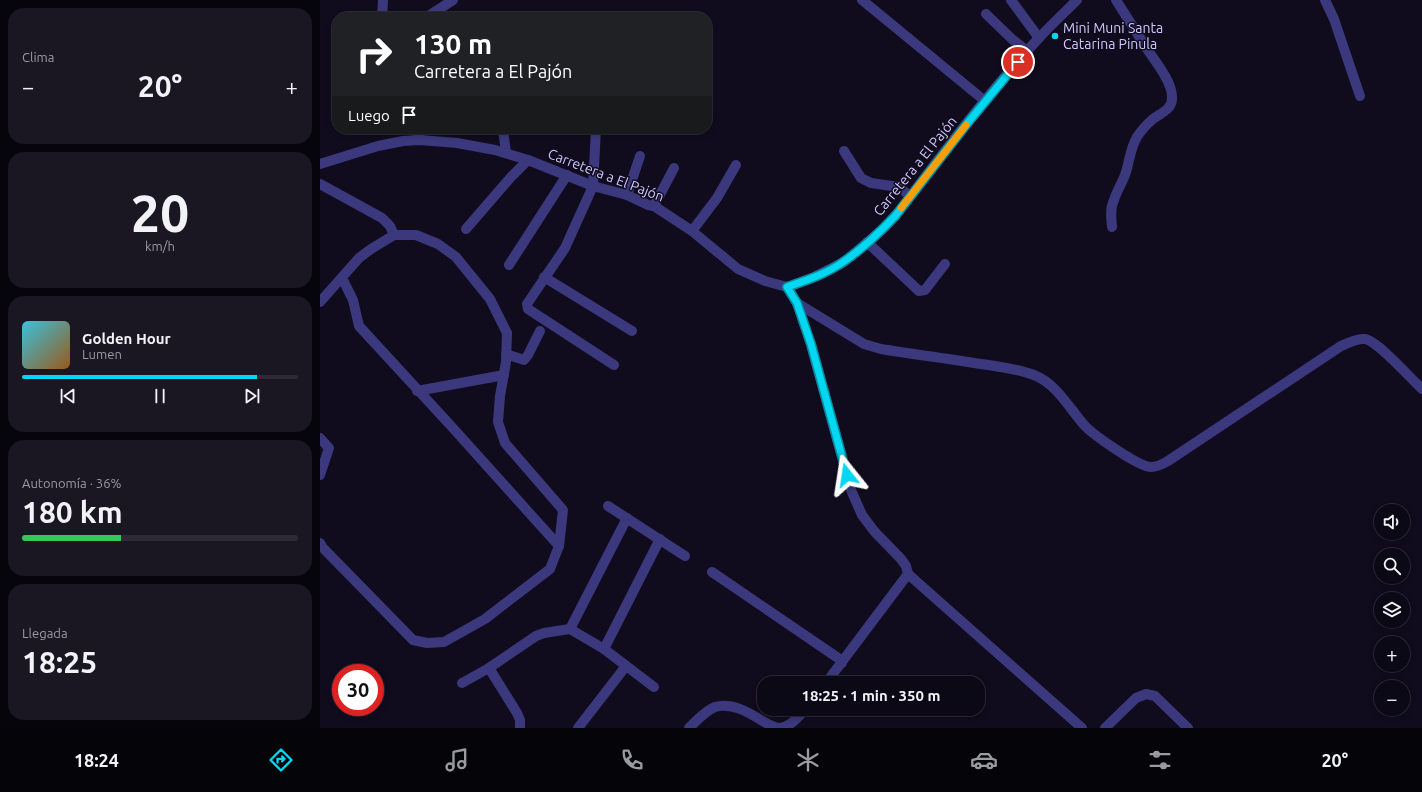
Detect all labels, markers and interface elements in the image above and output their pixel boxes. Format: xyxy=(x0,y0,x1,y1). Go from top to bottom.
place label: Mini Muni Santa Catarina Pinula xyxy=(1063,20,1163,52)
icon: right xyxy=(348,28,400,80)
text: 130 m xyxy=(414,28,492,59)
marker: Mini Muni Santa Catarina Pinula xyxy=(1050,31,1060,41)
pin xyxy=(1001,45,1035,79)
text: Clima xyxy=(22,50,54,64)
icon: arrive xyxy=(1007,51,1029,73)
text: Carretera a El Pajón xyxy=(414,61,572,81)
text: 20° xyxy=(138,69,182,103)
text: − xyxy=(22,74,34,99)
text: + xyxy=(286,74,298,99)
icon: arrive xyxy=(398,104,420,126)
text: Luego xyxy=(348,107,390,124)
street label: Carretera a El Pajón xyxy=(870,113,960,219)
street label: Carretera a El Pajón xyxy=(546,145,666,205)
text: 20 xyxy=(131,184,189,242)
text: km/h xyxy=(145,239,175,253)
text: Golden Hour xyxy=(82,330,171,347)
text: Lumen xyxy=(82,347,122,361)
icon: previous xyxy=(57,385,79,407)
icon: pause xyxy=(149,385,171,407)
icon: next xyxy=(241,385,263,407)
position arrow xyxy=(826,454,868,496)
text: Autonomía · 36% xyxy=(22,476,121,490)
text: 180 km xyxy=(22,495,123,529)
map controls xyxy=(1374,504,1410,716)
button: sound xyxy=(1374,504,1410,540)
button: search xyxy=(1374,548,1410,584)
button: layers xyxy=(1374,592,1410,628)
text: Llegada xyxy=(22,626,68,640)
button: + xyxy=(1374,636,1410,672)
text: 18:25 xyxy=(22,645,97,679)
speed limit sign: 30 xyxy=(332,664,384,716)
button: − xyxy=(1374,680,1410,716)
text: 18:25 · 1 min · 350 m xyxy=(802,687,940,704)
icon: directions xyxy=(267,746,295,774)
icon: music xyxy=(443,746,471,774)
icon: phone xyxy=(618,746,646,774)
icon: climate xyxy=(794,746,822,774)
icon: car xyxy=(970,746,998,774)
icon: filters xyxy=(1146,746,1174,774)
text: 18:24 xyxy=(74,750,119,770)
text: 20° xyxy=(1321,750,1348,770)

